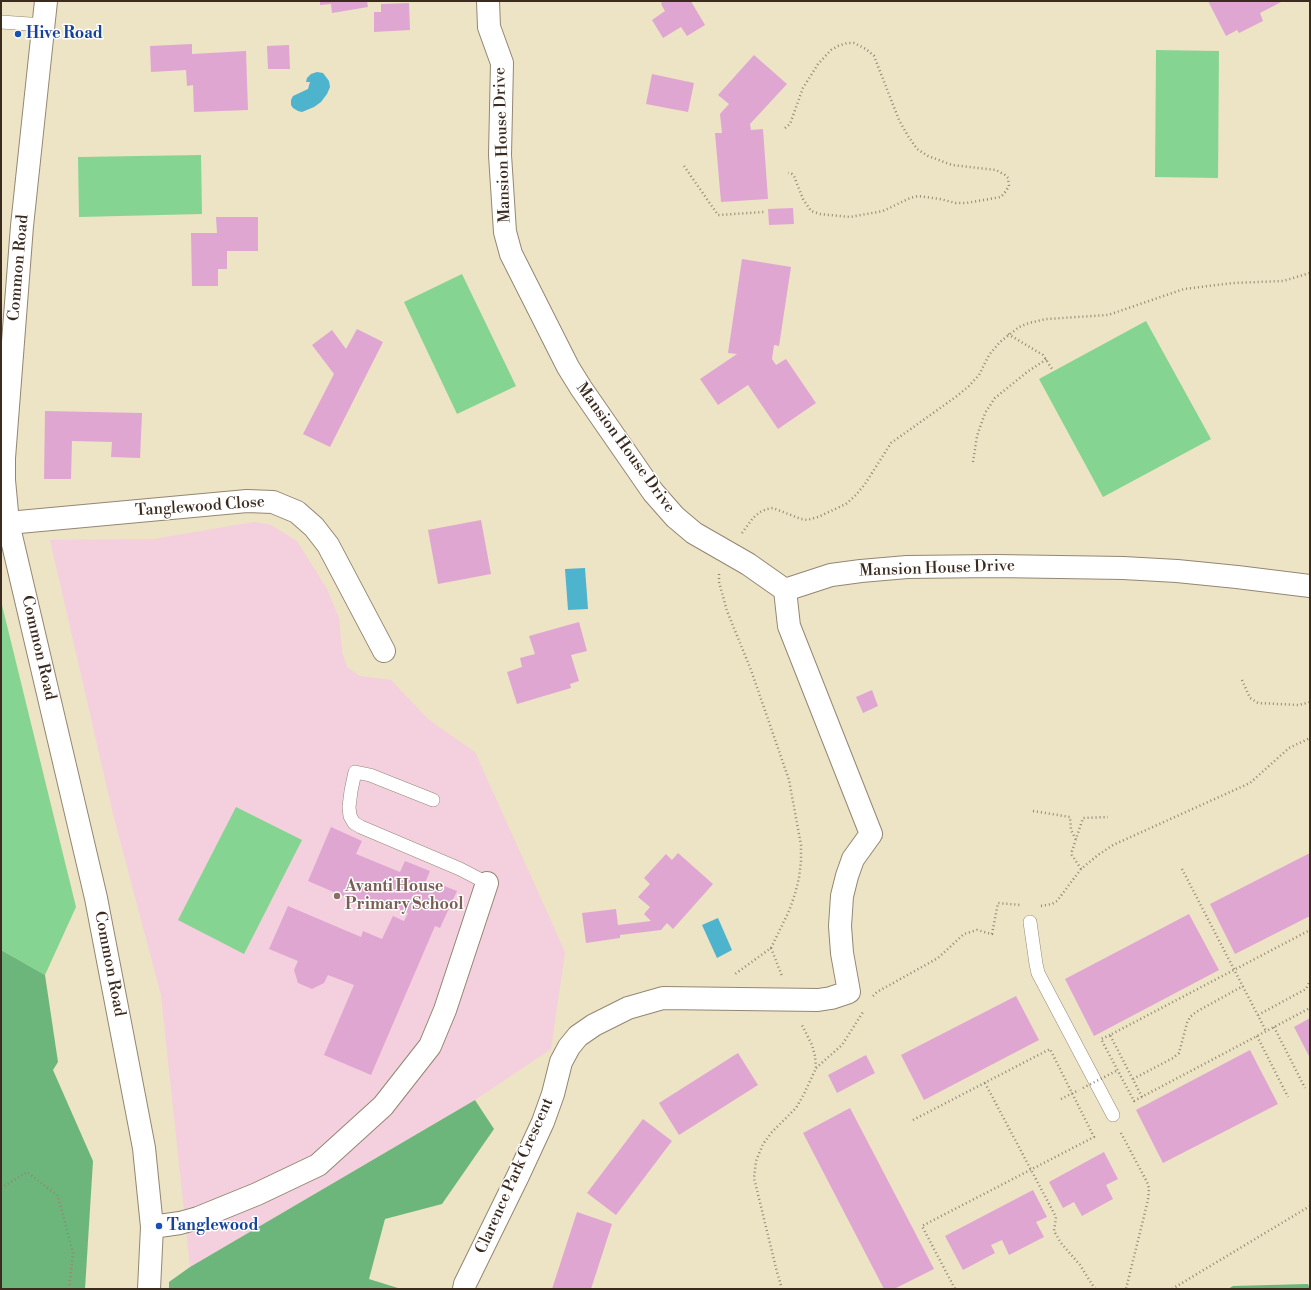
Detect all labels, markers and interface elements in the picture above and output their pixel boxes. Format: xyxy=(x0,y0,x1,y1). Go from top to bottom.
place label: Hive Road xyxy=(26,24,103,44)
marker: Hive Road xyxy=(13,29,23,39)
street label: Mansion House Drive xyxy=(491,67,515,223)
street label: Common Road xyxy=(5,214,33,322)
street label: Mansion House Drive xyxy=(571,379,679,517)
street label: Tanglewood Close xyxy=(134,493,266,521)
street label: Mansion House Drive xyxy=(859,557,1015,581)
street label: Common Road xyxy=(17,594,59,702)
place label: Avanti House Primary School xyxy=(345,877,464,915)
marker: Avanti House Primary School xyxy=(332,891,342,901)
street label: Common Road xyxy=(89,910,129,1018)
street label: Clarence Park Crescent xyxy=(472,1095,558,1257)
place label: Tanglewood xyxy=(167,1216,259,1236)
marker: Tanglewood xyxy=(154,1221,164,1231)

